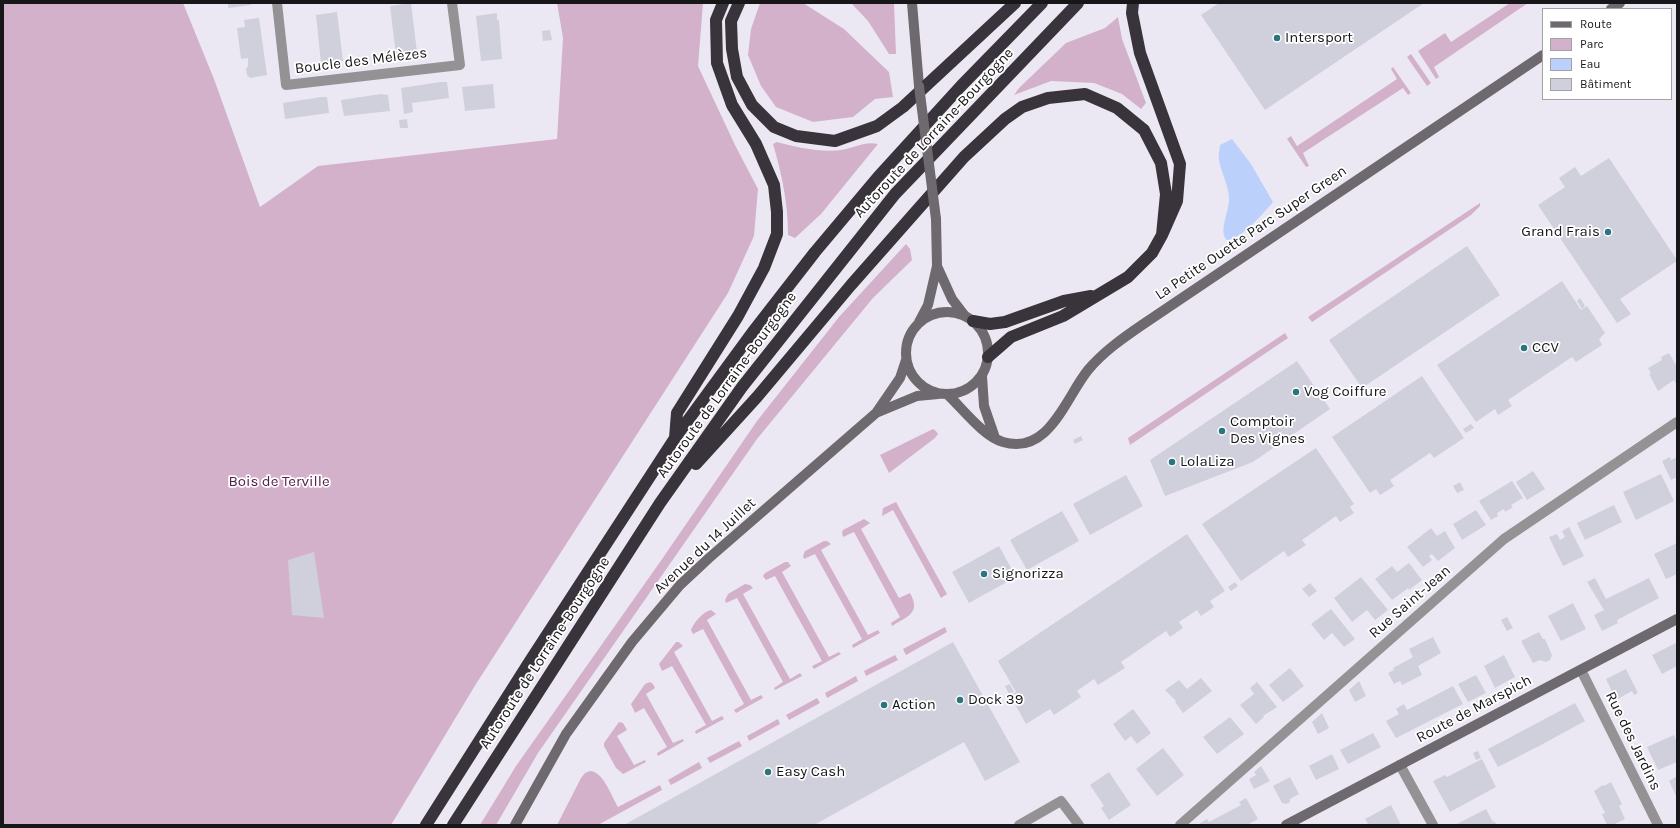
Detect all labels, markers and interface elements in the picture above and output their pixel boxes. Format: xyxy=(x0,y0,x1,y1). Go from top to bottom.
legend xyxy=(1542,8,1672,100)
text: Route xyxy=(1580,17,1612,31)
place label: Intersport xyxy=(1285,29,1353,47)
marker: Intersport xyxy=(1272,33,1282,43)
text: Parc xyxy=(1580,37,1604,51)
street label: Boucle des Mélèzes xyxy=(294,44,428,78)
street label: Autoroute de Lorraine-Bourgogne xyxy=(850,44,1018,222)
text: Eau xyxy=(1580,57,1601,71)
text: Bâtiment xyxy=(1580,77,1631,91)
street label: La Petite Ouette Parc Super Green xyxy=(1152,162,1350,304)
place label: Grand Frais xyxy=(1521,223,1600,241)
marker: Grand Frais xyxy=(1603,227,1613,237)
street label: Autoroute de Lorraine-Bourgogne xyxy=(653,288,801,482)
place label: CCV xyxy=(1532,339,1559,357)
marker: CCV xyxy=(1519,343,1529,353)
place label: Vog Coiffure xyxy=(1304,383,1387,401)
marker: Vog Coiffure xyxy=(1291,387,1301,397)
place label: Comptoir Des Vignes xyxy=(1230,413,1305,448)
marker: Comptoir Des Vignes xyxy=(1217,426,1227,436)
place label: LolaLiza xyxy=(1180,453,1235,471)
marker: LolaLiza xyxy=(1167,457,1177,467)
park label: Bois de Terville xyxy=(228,473,330,491)
street label: Avenue du 14 Juillet xyxy=(650,494,760,598)
street label: Autoroute de Lorraine-Bourgogne xyxy=(476,553,614,753)
street label: Rue Saint-Jean xyxy=(1365,562,1455,642)
place label: Signorizza xyxy=(992,565,1064,583)
marker: Signorizza xyxy=(979,569,989,579)
street label: Route de Marspich xyxy=(1413,671,1535,747)
street label: Rue des Jardins xyxy=(1601,689,1665,793)
place label: Dock 39 xyxy=(968,691,1023,709)
marker: Dock 39 xyxy=(955,695,965,705)
place label: Action xyxy=(892,696,936,714)
marker: Action xyxy=(879,700,889,710)
place label: Easy Cash xyxy=(776,763,845,781)
marker: Easy Cash xyxy=(763,767,773,777)

